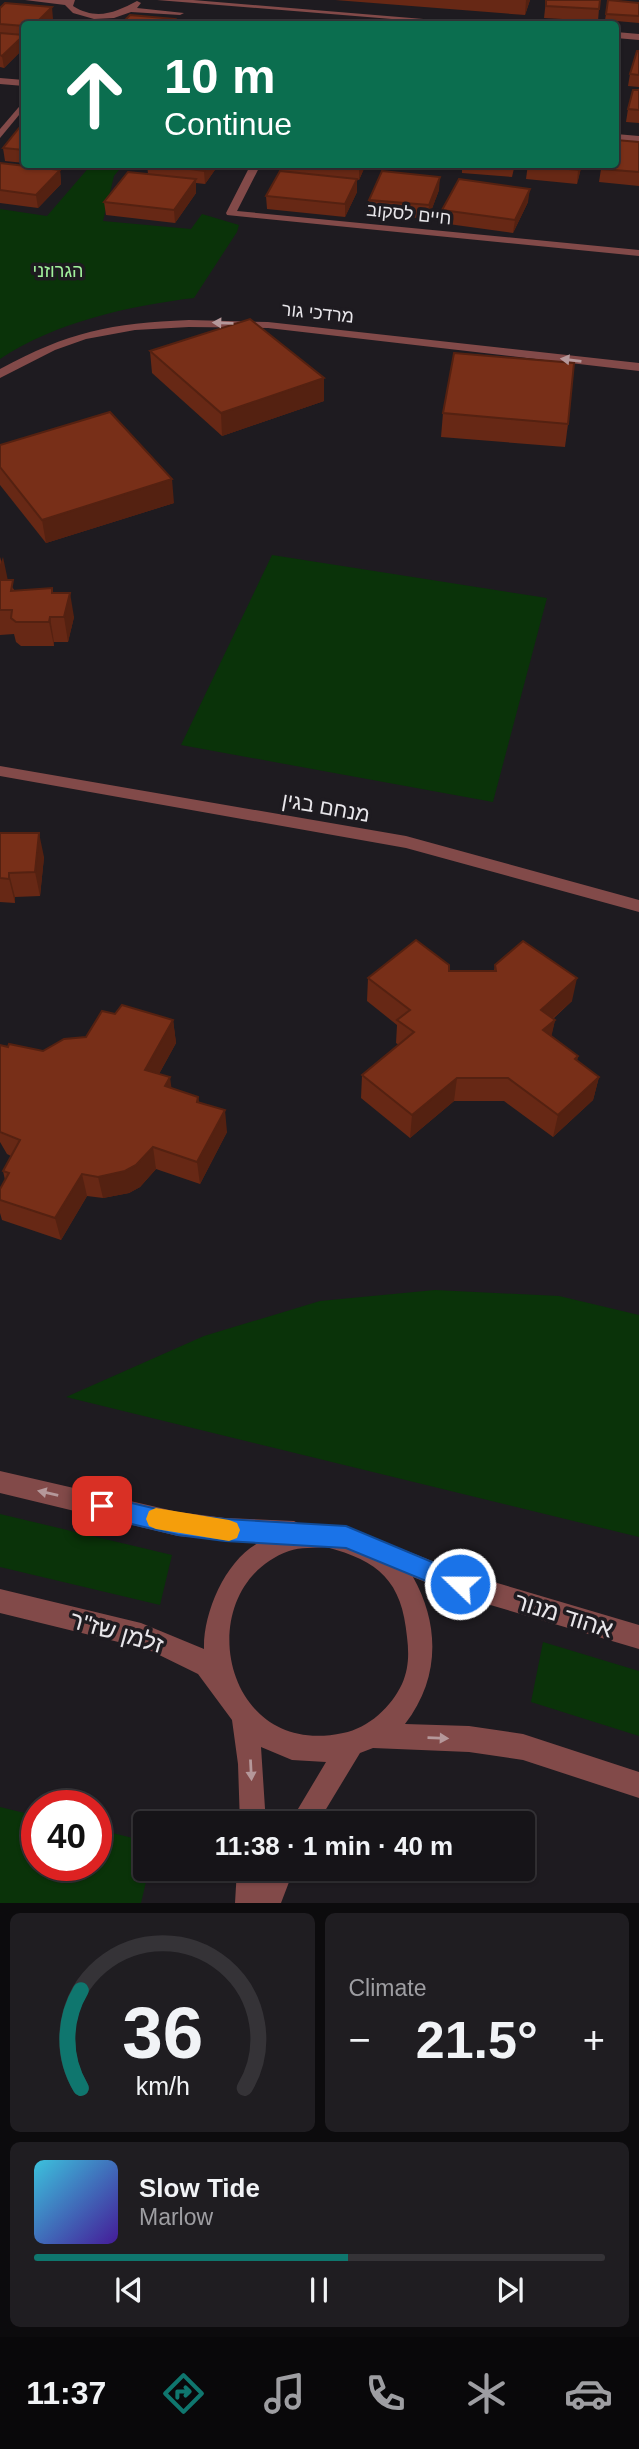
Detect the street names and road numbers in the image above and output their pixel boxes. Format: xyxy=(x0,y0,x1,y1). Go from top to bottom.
street label: חיים לסקוב xyxy=(366,200,452,228)
street label: מרדכי גור xyxy=(281,299,355,327)
street label: מנחם בגין xyxy=(280,788,372,826)
street label: אהוד מנור xyxy=(512,1587,616,1643)
street label: זלמן שז"ר xyxy=(67,1606,167,1658)

